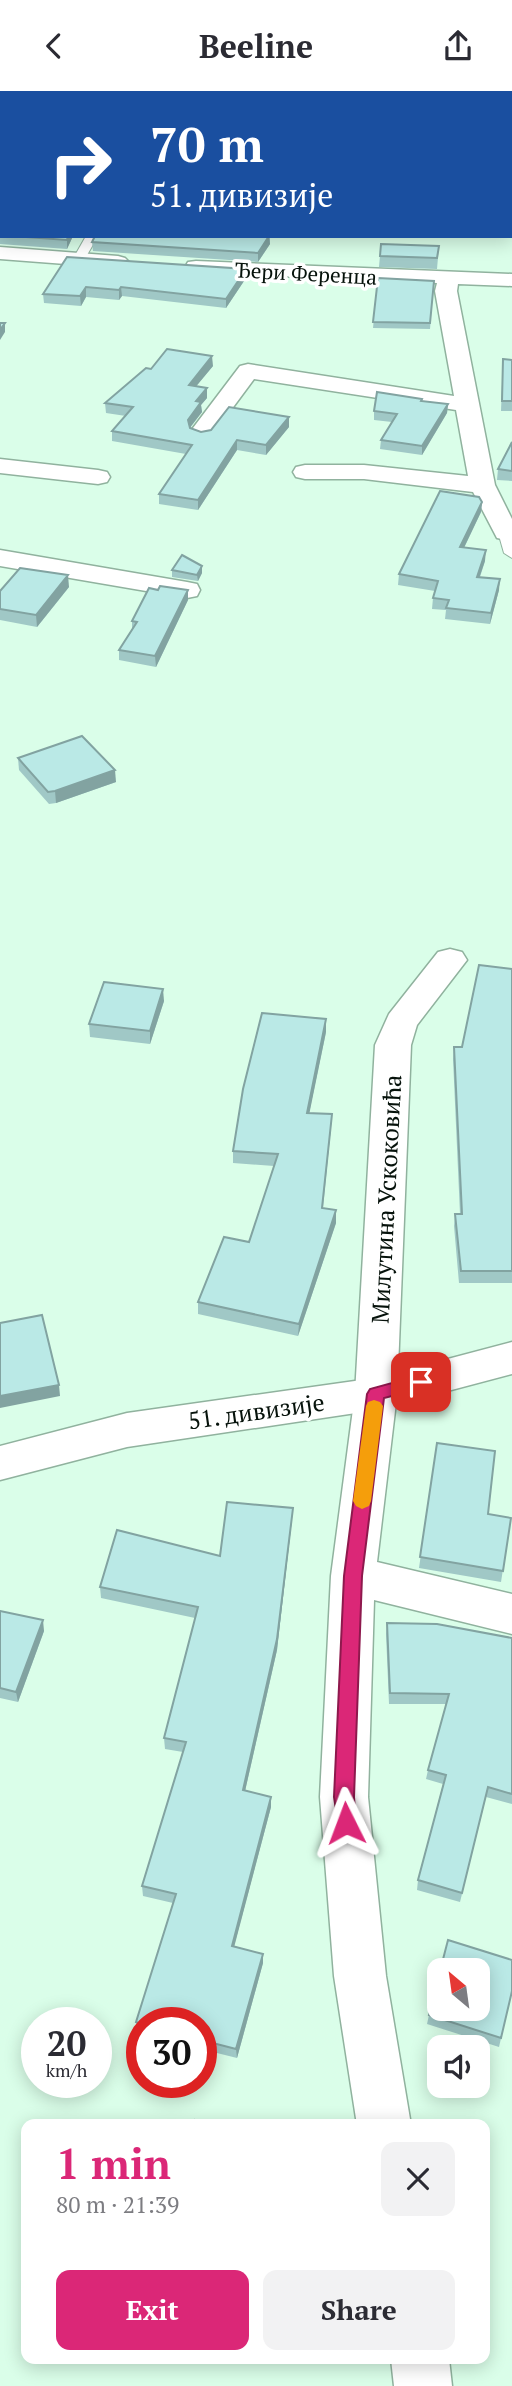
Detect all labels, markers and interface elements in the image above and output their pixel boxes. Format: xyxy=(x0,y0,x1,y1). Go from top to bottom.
text: Beeline xyxy=(199,25,313,67)
icon: back xyxy=(35,27,73,65)
icon: share xyxy=(439,27,477,65)
text: 70 m xyxy=(150,111,264,176)
icon: right xyxy=(35,119,126,210)
text: 51. дивизије xyxy=(150,174,333,216)
street label: Ђери Ференца xyxy=(234,255,378,291)
street label: Милутина Ускоковића xyxy=(364,1074,408,1324)
pin xyxy=(391,1352,451,1412)
icon: arrive xyxy=(402,1363,440,1401)
street label: 51. дивизије xyxy=(186,1386,326,1436)
position arrow xyxy=(309,1786,383,1860)
north arrow xyxy=(427,1958,490,2021)
map controls xyxy=(427,1958,490,2098)
speed limit sign: 30 xyxy=(126,2007,217,2098)
text: 20 xyxy=(47,2020,86,2066)
button: sound xyxy=(427,2035,490,2098)
text: km/h xyxy=(46,2058,87,2082)
text: 1 min xyxy=(56,2135,171,2191)
button: close xyxy=(381,2142,455,2216)
text: 80 m · 21:39 xyxy=(56,2189,179,2220)
button: Exit xyxy=(56,2270,249,2350)
button: Share xyxy=(263,2270,455,2350)

